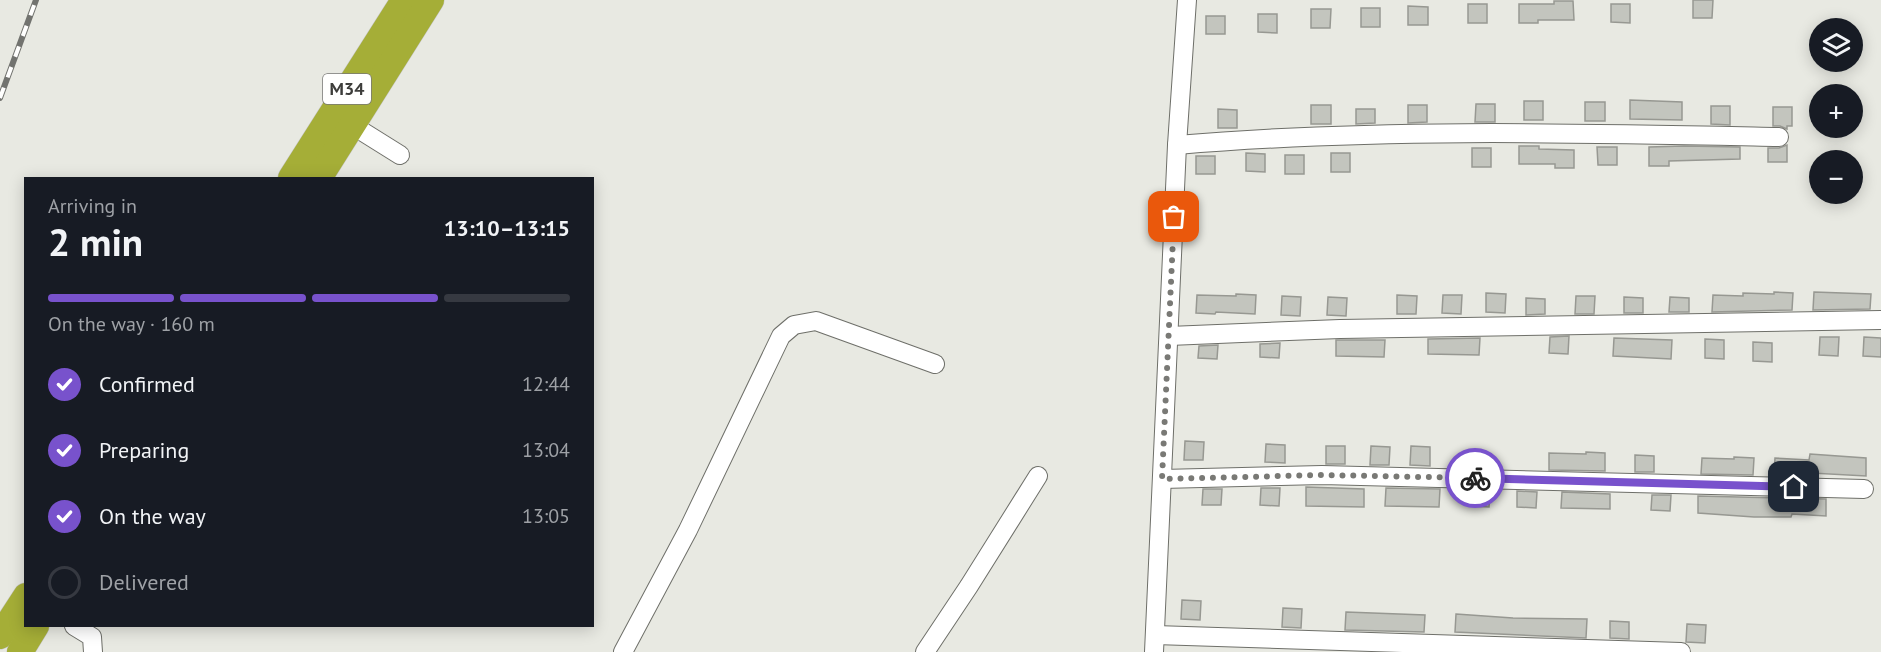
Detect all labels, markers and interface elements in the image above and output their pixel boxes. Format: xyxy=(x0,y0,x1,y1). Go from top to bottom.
map controls xyxy=(1809,18,1863,204)
button: layers xyxy=(1809,18,1863,72)
road number: M34 xyxy=(323,74,371,104)
button: + xyxy=(1809,84,1863,138)
button: − xyxy=(1809,150,1863,204)
pin xyxy=(1148,191,1199,242)
text: Arriving in xyxy=(48,193,137,219)
icon: bag xyxy=(1157,200,1190,233)
text: 13:10–13:15 xyxy=(444,214,570,242)
text: 2 min xyxy=(48,216,143,267)
text: On the way · 160 m xyxy=(48,311,215,337)
icon: check xyxy=(48,368,81,401)
text: Confirmed xyxy=(99,370,195,398)
text: 12:44 xyxy=(522,371,570,397)
icon: check xyxy=(48,434,81,467)
text: Preparing xyxy=(99,436,189,464)
text: 13:04 xyxy=(522,437,570,463)
courier xyxy=(1445,448,1505,508)
pin xyxy=(1768,461,1819,512)
icon: bike xyxy=(1459,462,1492,495)
icon: home xyxy=(1777,470,1810,503)
icon: check xyxy=(48,500,81,533)
text: On the way xyxy=(99,502,206,530)
text: 13:05 xyxy=(522,503,570,529)
text: Delivered xyxy=(99,568,189,596)

